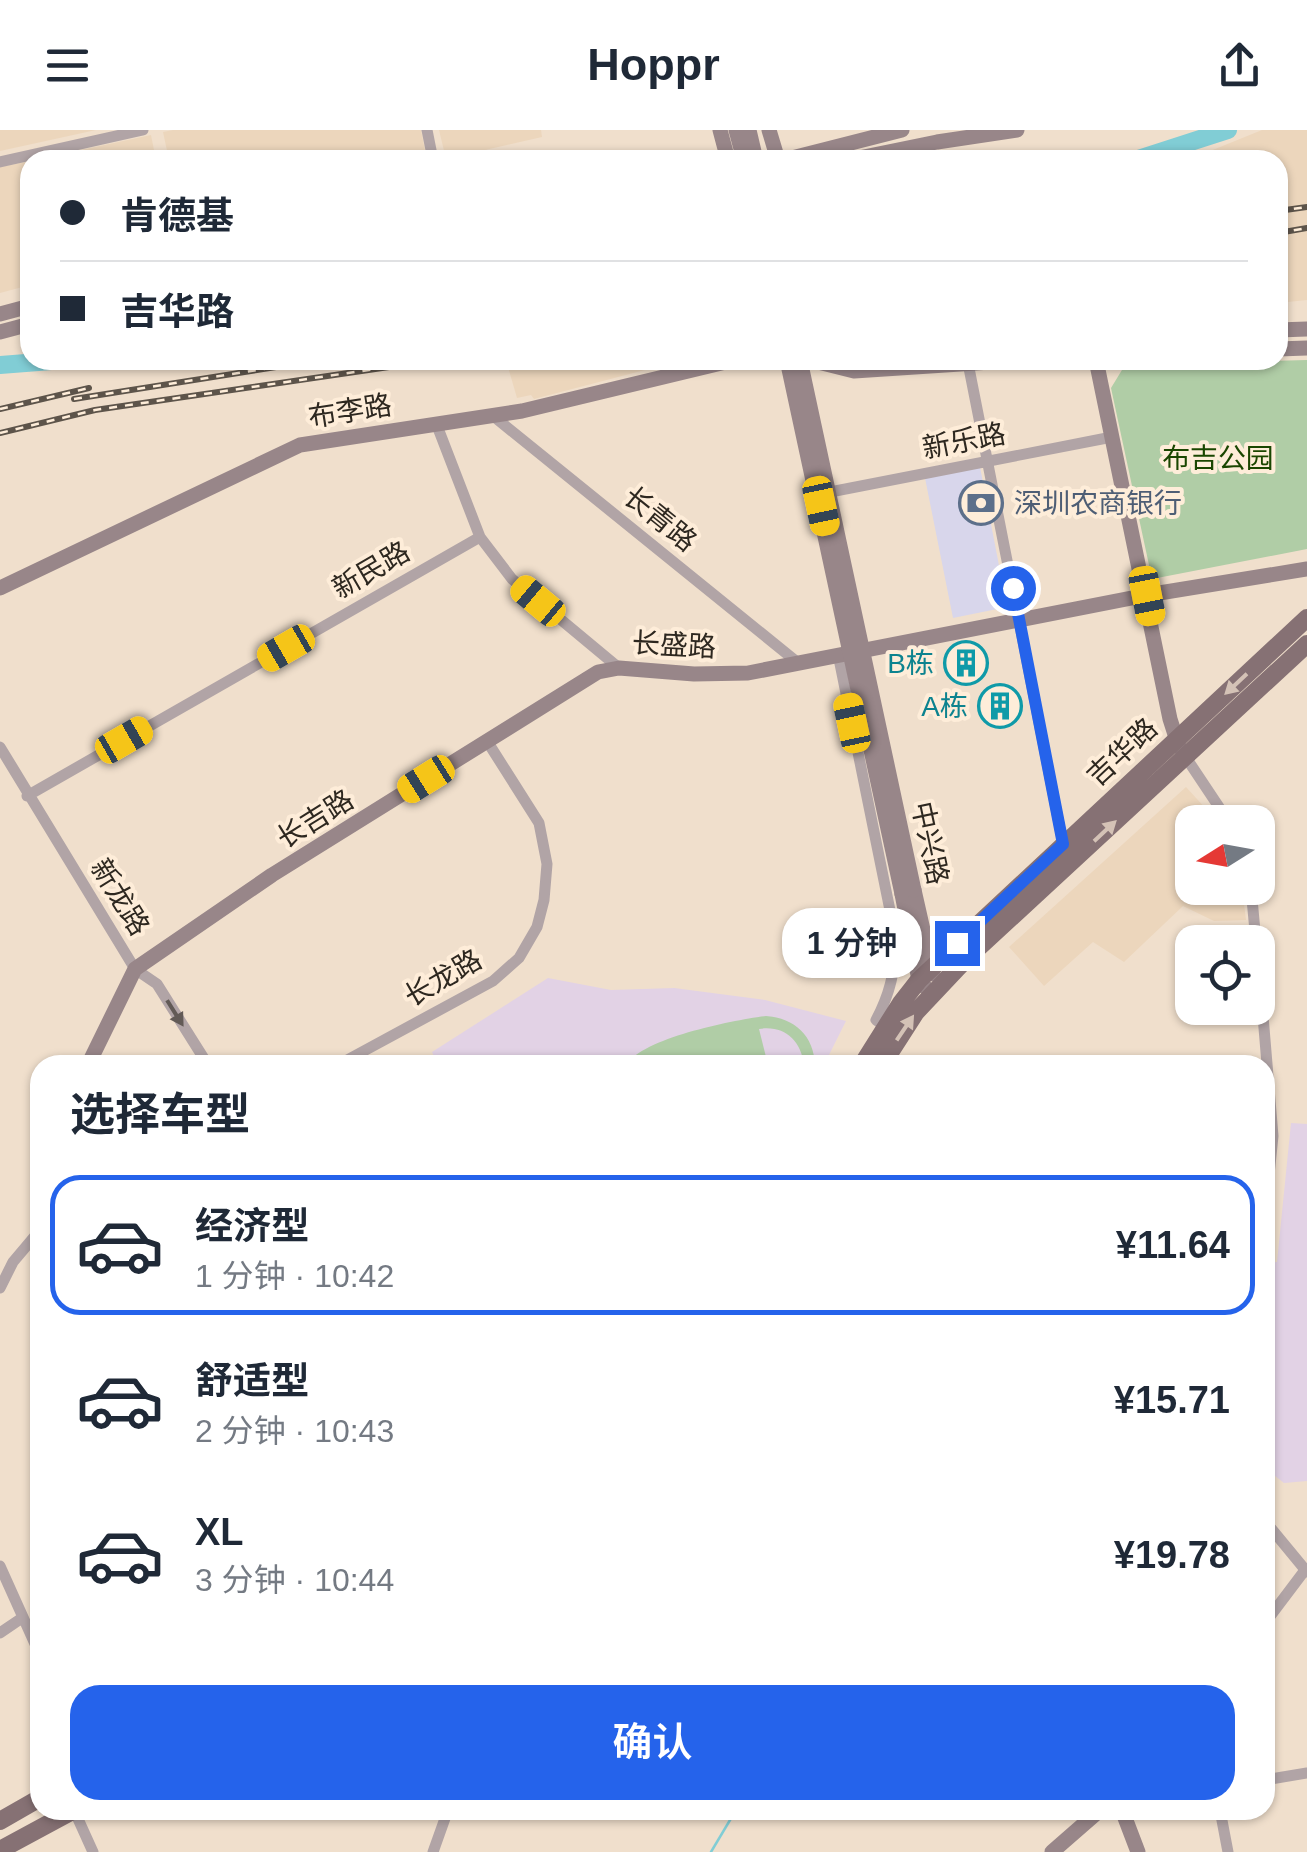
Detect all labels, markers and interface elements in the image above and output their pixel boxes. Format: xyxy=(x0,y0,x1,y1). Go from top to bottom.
icon: menu xyxy=(40,38,95,93)
icon: share xyxy=(1212,38,1267,93)
text: Hoppr xyxy=(587,39,720,90)
text: 肯德基 xyxy=(120,195,234,237)
text: 吉华路 xyxy=(120,291,234,333)
street label: 布李路 xyxy=(306,389,394,433)
street label: 新乐路 xyxy=(920,418,1008,464)
park label: 布吉公园 xyxy=(1162,443,1274,474)
car xyxy=(800,474,842,538)
bank icon: 深圳农商银行 xyxy=(958,480,1004,526)
street label: 长青路 xyxy=(618,481,702,557)
place label: 深圳农商银行 xyxy=(1014,488,1182,519)
street label: 新民路 xyxy=(327,536,415,604)
car xyxy=(1127,564,1167,628)
route start xyxy=(991,566,1036,611)
car xyxy=(505,570,571,632)
car xyxy=(253,620,319,676)
street label: 长盛路 xyxy=(631,627,717,663)
building icon: B栋 xyxy=(943,640,989,686)
place label: B栋 xyxy=(887,648,934,679)
one-way arrow xyxy=(1224,672,1248,695)
building icon: A栋 xyxy=(977,683,1023,729)
car xyxy=(831,691,873,755)
place label: A栋 xyxy=(921,691,968,722)
car xyxy=(91,712,157,768)
street label: 吉华路 xyxy=(1081,712,1163,792)
car xyxy=(393,750,459,808)
street label: 长吉路 xyxy=(271,784,359,854)
street label: 中兴路 xyxy=(906,799,954,887)
north arrow xyxy=(1175,805,1275,905)
map controls xyxy=(1175,805,1275,1025)
one-way arrow xyxy=(1092,820,1116,843)
street label: 新龙路 xyxy=(85,853,155,941)
callout: 1 分钟 xyxy=(782,908,922,978)
route end xyxy=(935,921,980,966)
text: 1 分钟 xyxy=(807,925,897,961)
button: locate xyxy=(1175,925,1275,1025)
street label: 长龙路 xyxy=(399,944,487,1012)
one-way arrow xyxy=(166,999,184,1027)
one-way arrow xyxy=(895,1015,914,1042)
text: 选择车型 xyxy=(70,1089,250,1140)
icon: car xyxy=(75,1200,165,1290)
text: 经济型 xyxy=(195,1205,309,1247)
text: ¥11.64 xyxy=(1116,1224,1230,1266)
text: 1 分钟 · 10:42 xyxy=(195,1258,394,1294)
icon: car xyxy=(75,1355,165,1445)
text: 舒适型 xyxy=(195,1360,309,1402)
text: ¥15.71 xyxy=(1114,1379,1230,1421)
text: 2 分钟 · 10:43 xyxy=(195,1413,394,1449)
icon: car xyxy=(75,1510,165,1600)
text: XL xyxy=(195,1511,244,1553)
text: ¥19.78 xyxy=(1114,1534,1230,1576)
text: 3 分钟 · 10:44 xyxy=(195,1562,394,1598)
button: 确认 xyxy=(70,1685,1235,1800)

